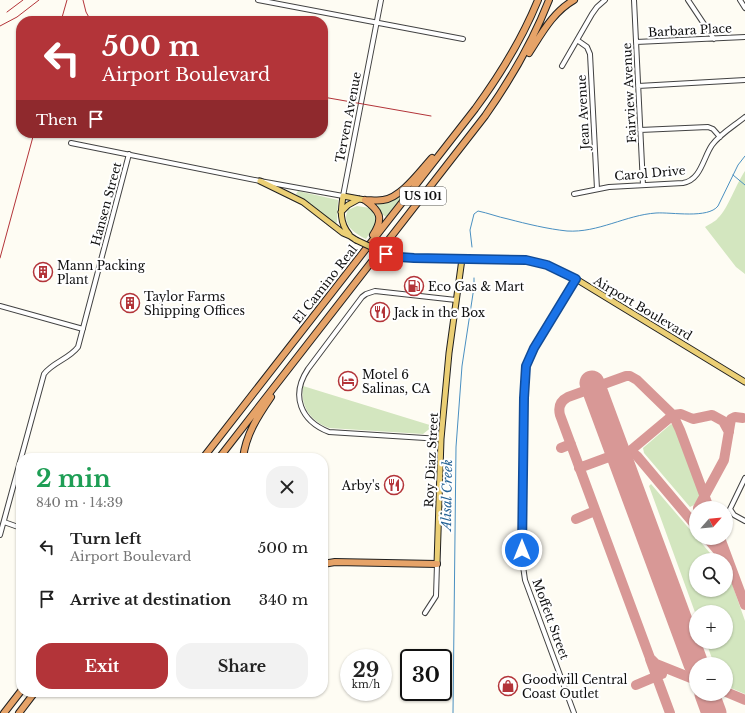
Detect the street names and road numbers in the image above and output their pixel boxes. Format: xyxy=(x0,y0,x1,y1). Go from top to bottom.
street label: Barbara Place xyxy=(648,20,732,40)
street label: Fairview Avenue xyxy=(619,42,639,144)
street label: Terven Avenue xyxy=(332,70,364,164)
street label: Jean Avenue xyxy=(574,74,593,152)
street label: Hansen Street xyxy=(88,160,125,248)
street label: Carol Drive xyxy=(614,162,686,184)
road number: US 101 xyxy=(400,187,446,205)
street label: El Camino Real xyxy=(290,242,360,326)
street label: Airport Boulevard xyxy=(590,272,695,343)
street label: Roy Diaz Street xyxy=(421,412,441,508)
street label: Moffett Street xyxy=(529,577,573,662)

